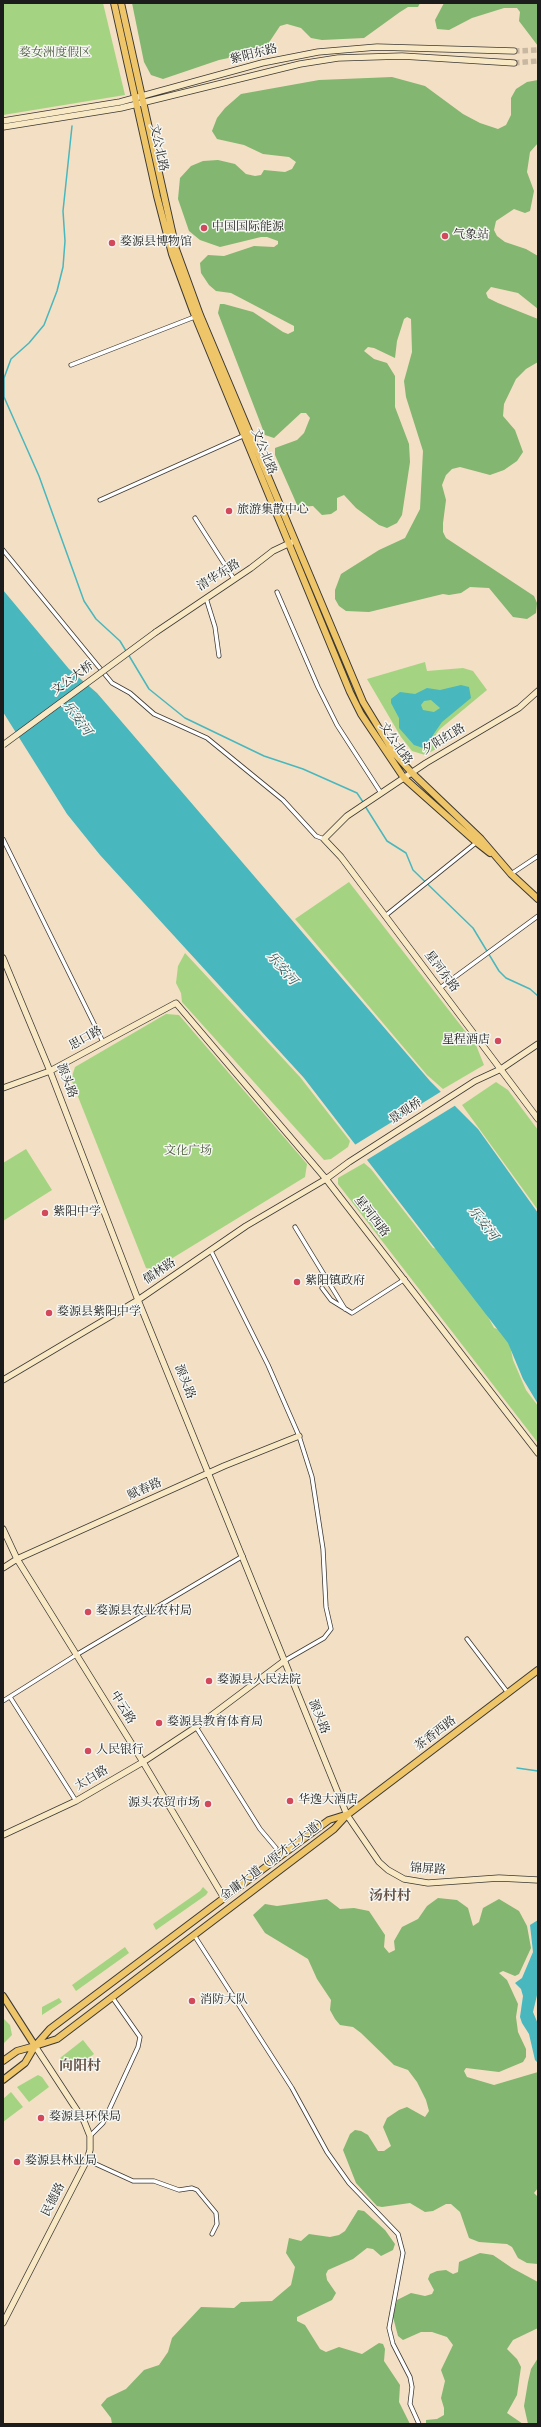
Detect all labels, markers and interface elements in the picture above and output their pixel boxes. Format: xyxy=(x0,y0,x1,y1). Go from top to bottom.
street label: 紫阳东路 xyxy=(229,42,279,68)
park label: 婺女洲度假区 xyxy=(19,47,91,61)
street label: 文公北路 xyxy=(146,123,170,173)
place label: 中国国际能源 xyxy=(212,221,284,235)
marker: 中国国际能源 xyxy=(199,223,209,233)
place label: 气象站 xyxy=(453,229,489,243)
marker: 气象站 xyxy=(440,231,450,241)
place label: 婺源县博物馆 xyxy=(120,236,192,250)
marker: 婺源县博物馆 xyxy=(107,238,117,248)
street label: 文公北路 xyxy=(247,427,279,477)
place label: 旅游集散中心 xyxy=(237,504,309,518)
marker: 旅游集散中心 xyxy=(224,506,234,516)
street label: 清华东路 xyxy=(195,557,243,595)
street label: 文公大桥 xyxy=(49,659,97,699)
water label: 乐安河 xyxy=(58,699,94,739)
street label: 文公北路 xyxy=(375,720,415,768)
street label: 夕阳红路 xyxy=(420,721,468,759)
street label: 星河东路 xyxy=(421,948,461,996)
water label: 乐安河 xyxy=(262,949,300,989)
street label: 思口路 xyxy=(67,1024,105,1054)
place label: 星程酒店 xyxy=(442,1034,490,1048)
marker: 星程酒店 xyxy=(493,1036,503,1046)
street label: 源头路 xyxy=(53,1062,79,1100)
street label: 景观桥 xyxy=(387,1096,425,1128)
park label: 文化广场 xyxy=(164,1145,212,1159)
street label: 星河西路 xyxy=(351,1194,391,1240)
water label: 乐安河 xyxy=(464,1204,500,1244)
place label: 紫阳中学 xyxy=(53,1206,101,1220)
marker: 紫阳中学 xyxy=(40,1208,50,1218)
street label: 儒林路 xyxy=(141,1256,179,1288)
place label: 紫阳镇政府 xyxy=(305,1275,365,1289)
marker: 紫阳镇政府 xyxy=(292,1277,302,1287)
place label: 婺源县紫阳中学 xyxy=(57,1306,141,1320)
marker: 婺源县紫阳中学 xyxy=(44,1308,54,1318)
street label: 源头路 xyxy=(171,1363,197,1401)
street label: 赋春路 xyxy=(126,1476,164,1504)
place label: 婺源县农业农村局 xyxy=(96,1605,192,1619)
marker: 婺源县农业农村局 xyxy=(83,1607,93,1617)
place label: 婺源县人民法院 xyxy=(217,1674,301,1688)
marker: 婺源县人民法院 xyxy=(204,1676,214,1686)
street label: 中云路 xyxy=(106,1689,138,1727)
street label: 源头路 xyxy=(305,1698,331,1736)
street label: 茶香西路 xyxy=(412,1714,460,1754)
place label: 婺源县教育体育局 xyxy=(167,1716,263,1730)
marker: 婺源县教育体育局 xyxy=(154,1718,164,1728)
place label: 人民银行 xyxy=(96,1744,144,1758)
marker: 人民银行 xyxy=(83,1746,93,1756)
street label: 太白路 xyxy=(73,1764,111,1794)
place label: 华逸大酒店 xyxy=(298,1794,358,1808)
marker: 华逸大酒店 xyxy=(285,1796,295,1806)
place label: 源头农贸市场 xyxy=(128,1797,200,1811)
marker: 源头农贸市场 xyxy=(203,1799,213,1809)
street label: 金庸大道（原才士大道） xyxy=(218,1814,332,1904)
street label: 锦屏路 xyxy=(410,1862,446,1878)
district label: 汤村村 xyxy=(369,1889,411,1905)
place label: 消防大队 xyxy=(200,1994,248,2008)
marker: 消防大队 xyxy=(187,1996,197,2006)
district label: 向阳村 xyxy=(59,2059,101,2075)
place label: 婺源县环保局 xyxy=(49,2111,121,2125)
marker: 婺源县环保局 xyxy=(36,2113,46,2123)
place label: 婺源县林业局 xyxy=(25,2155,97,2169)
marker: 婺源县林业局 xyxy=(12,2157,22,2167)
street label: 民德路 xyxy=(39,2181,69,2219)

